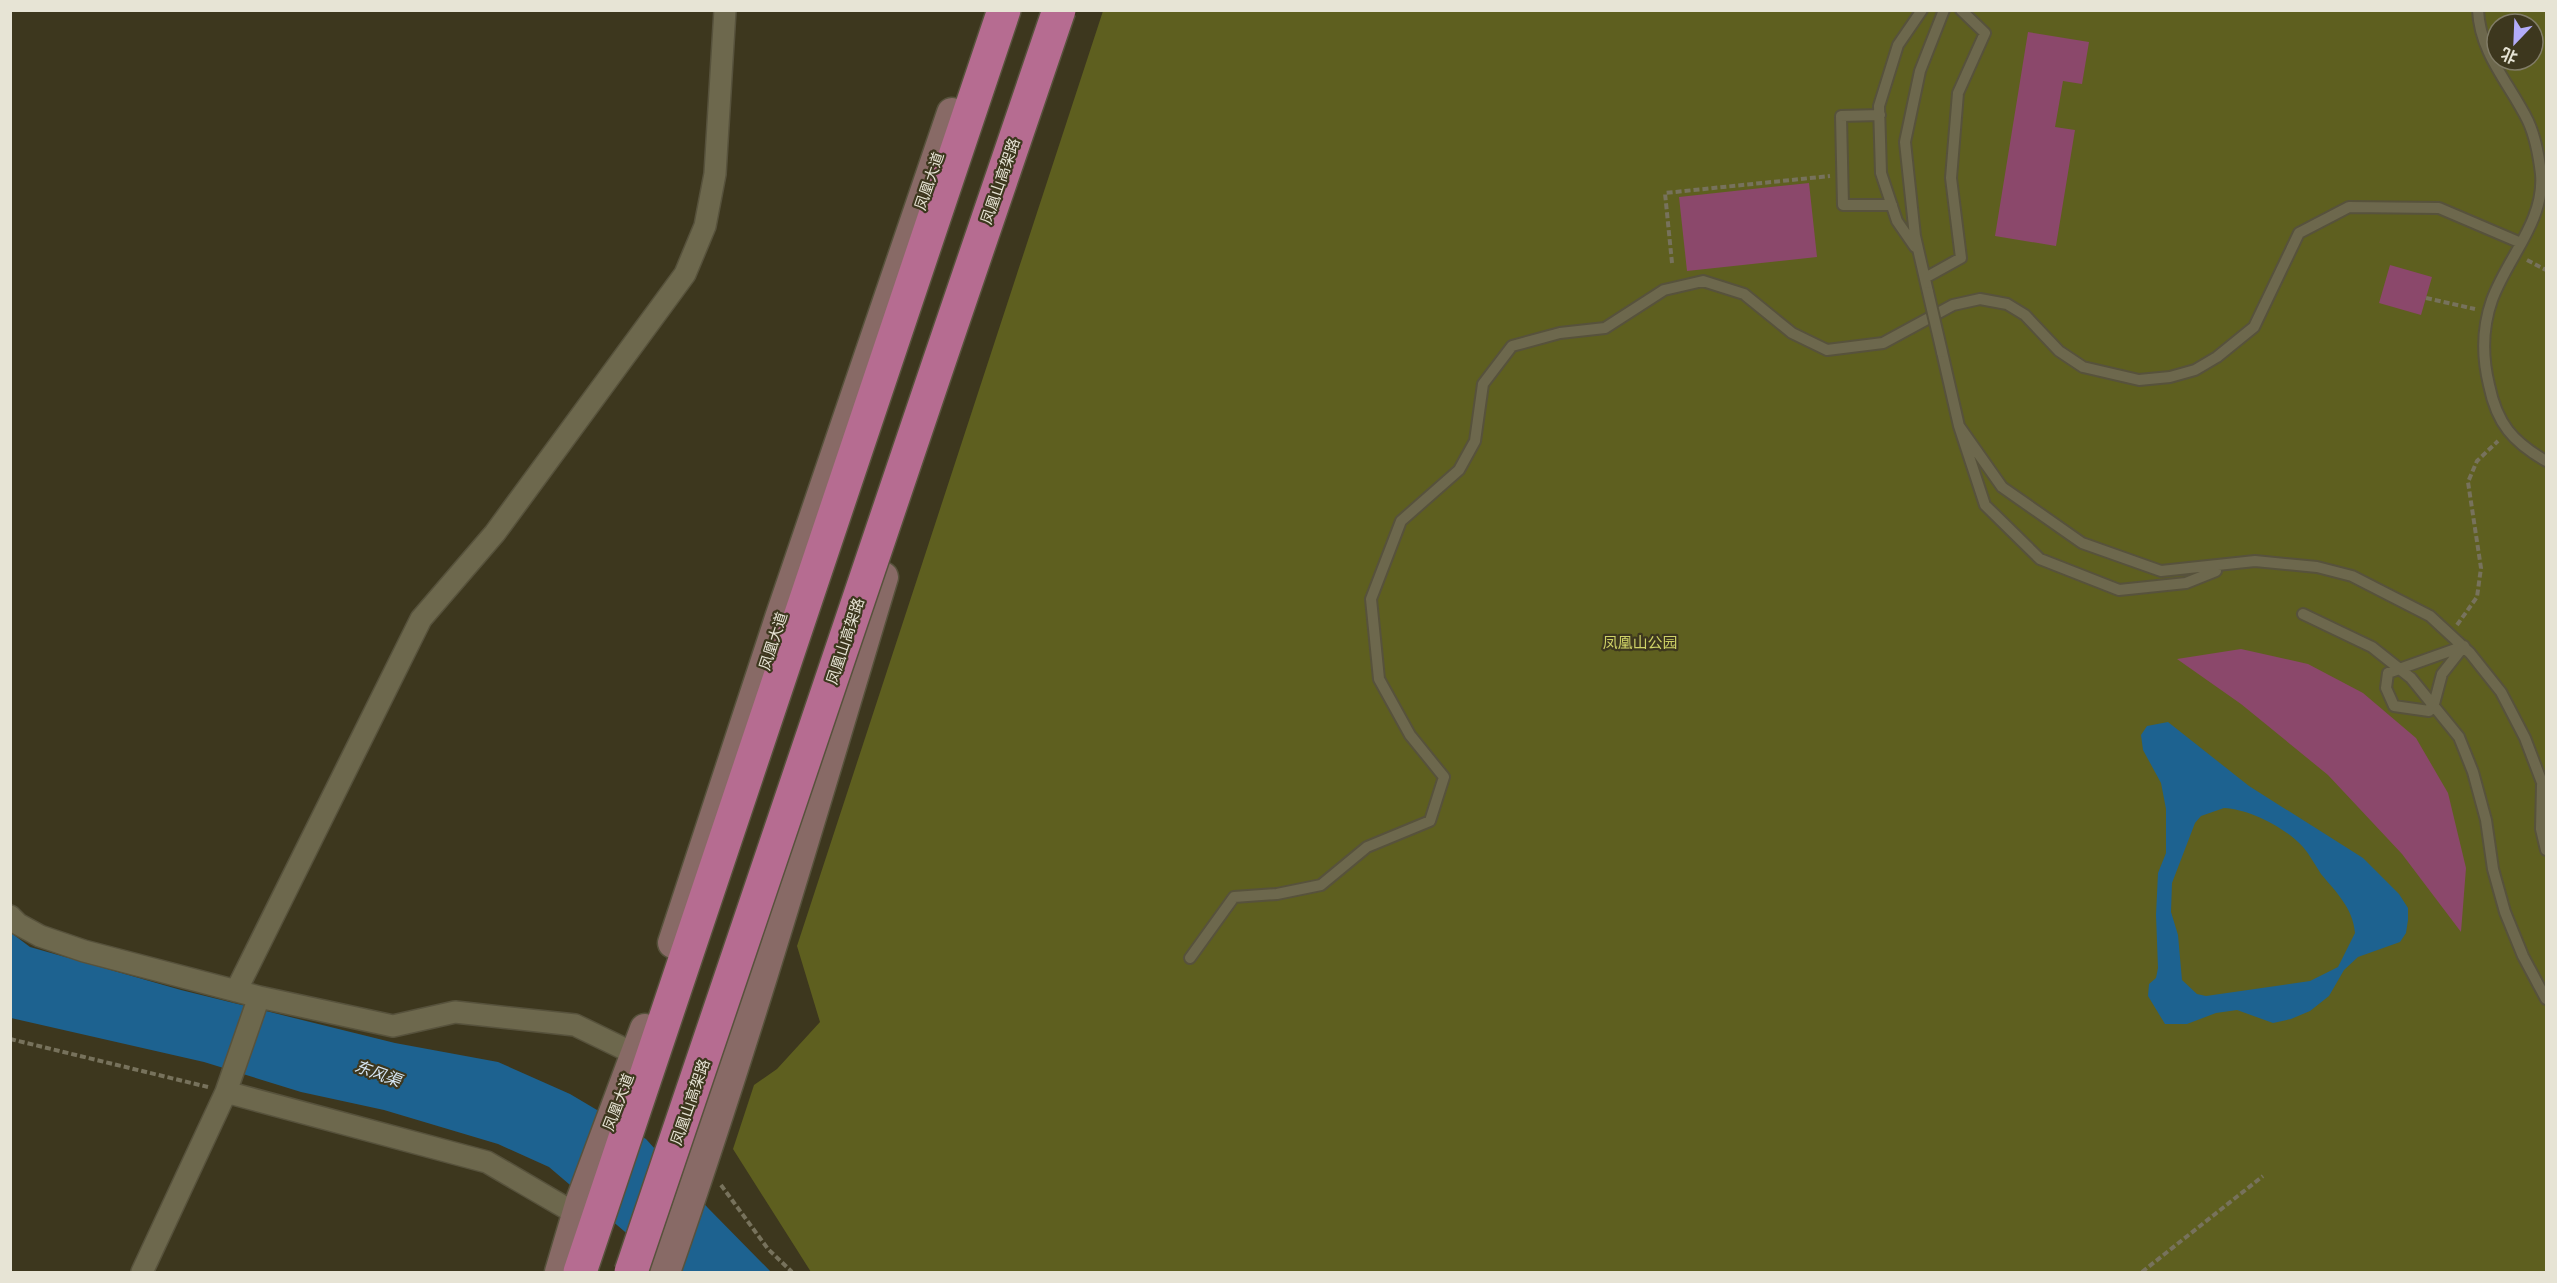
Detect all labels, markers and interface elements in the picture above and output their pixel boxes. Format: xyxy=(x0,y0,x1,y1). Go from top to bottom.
north arrow xyxy=(2485,12,2545,72)
text: 北 xyxy=(2498,43,2520,68)
street label: 凤凰山高架路 xyxy=(976,135,1024,227)
street label: 凤凰大道 xyxy=(910,150,948,212)
street label: 凤凰山高架路 xyxy=(822,595,868,687)
street label: 凤凰大道 xyxy=(755,610,791,672)
park label: 凤凰山公园 xyxy=(1602,633,1678,652)
water label: 东风渠 xyxy=(352,1055,406,1091)
street label: 凤凰山高架路 xyxy=(666,1056,714,1148)
street label: 凤凰大道 xyxy=(598,1071,638,1133)

